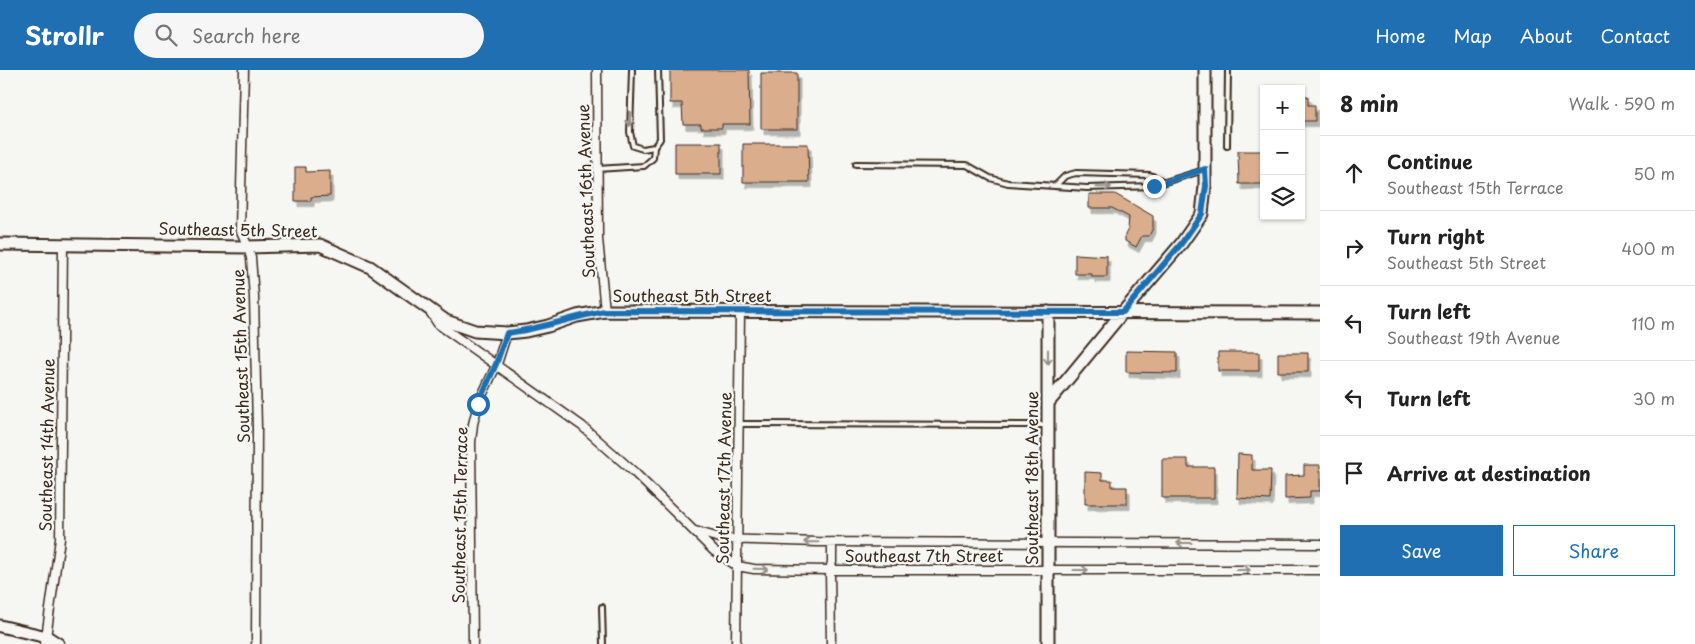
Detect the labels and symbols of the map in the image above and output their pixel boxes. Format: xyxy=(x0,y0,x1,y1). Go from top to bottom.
street label: Southeast 16th Avenue xyxy=(570,103,600,279)
one-way arrow xyxy=(626,110,635,126)
route end xyxy=(1143,175,1166,198)
one-way arrow xyxy=(1096,182,1112,192)
street label: Southeast 5th Street xyxy=(158,216,318,242)
street label: Southeast 15th Avenue xyxy=(225,268,255,443)
street label: Southeast 5th Street xyxy=(613,283,772,307)
one-way arrow xyxy=(1043,349,1053,365)
street label: Southeast 14th Avenue xyxy=(32,358,60,532)
street label: Southeast 17th Avenue xyxy=(710,391,737,564)
street label: Southeast 18th Avenue xyxy=(1019,391,1043,565)
route start xyxy=(467,393,490,416)
street label: Southeast 15th Terrace xyxy=(445,426,473,603)
one-way arrow xyxy=(804,537,820,546)
one-way arrow xyxy=(1176,538,1192,548)
street label: Southeast 7th Street xyxy=(845,543,1004,567)
one-way arrow xyxy=(752,564,769,574)
one-way arrow xyxy=(1072,565,1089,575)
one-way arrow xyxy=(1235,565,1251,575)

